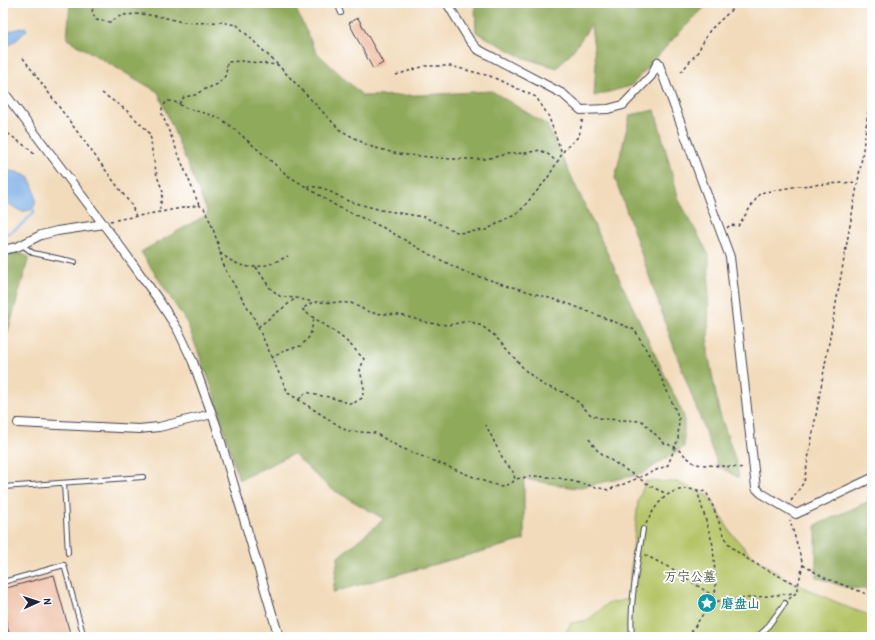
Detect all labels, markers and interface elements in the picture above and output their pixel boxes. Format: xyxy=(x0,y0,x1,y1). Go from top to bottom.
park label: 万宁公墓 xyxy=(664,567,716,585)
north arrow xyxy=(18,582,58,622)
place icon: 磨盘山 xyxy=(696,592,718,614)
place label: 磨盘山 xyxy=(721,594,760,612)
text: N xyxy=(41,598,55,605)

